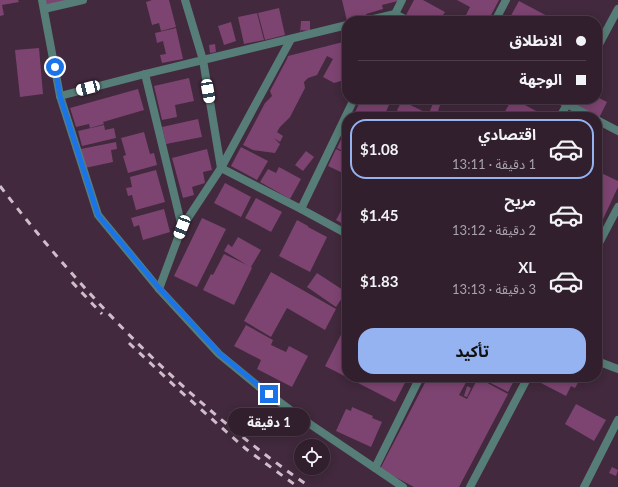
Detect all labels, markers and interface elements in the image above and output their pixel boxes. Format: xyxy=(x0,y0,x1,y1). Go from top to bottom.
text: الانطلاق xyxy=(510,31,562,49)
route start xyxy=(46,58,64,76)
text: الوجهة xyxy=(519,70,562,88)
car xyxy=(200,78,216,104)
car xyxy=(75,79,101,97)
text: اقتصادي xyxy=(478,125,536,143)
icon: car xyxy=(548,131,584,167)
text: $1.08 xyxy=(360,140,398,158)
text: 1 دقيقة · 13:11 xyxy=(452,156,536,172)
text: مريح xyxy=(504,191,536,209)
icon: car xyxy=(548,197,584,233)
text: $1.45 xyxy=(360,206,398,224)
car xyxy=(172,214,192,240)
text: 2 دقيقة · 13:12 xyxy=(452,222,536,238)
text: XL xyxy=(518,258,536,276)
icon: car xyxy=(548,263,584,299)
text: $1.83 xyxy=(360,272,398,290)
text: 3 دقيقة · 13:13 xyxy=(452,281,536,297)
button: تأكيد xyxy=(358,328,586,374)
route end xyxy=(260,385,278,403)
callout: 1 دقيقة xyxy=(228,408,310,436)
text: 1 دقيقة xyxy=(247,414,291,430)
map controls xyxy=(294,439,330,475)
button: locate xyxy=(294,439,330,475)

